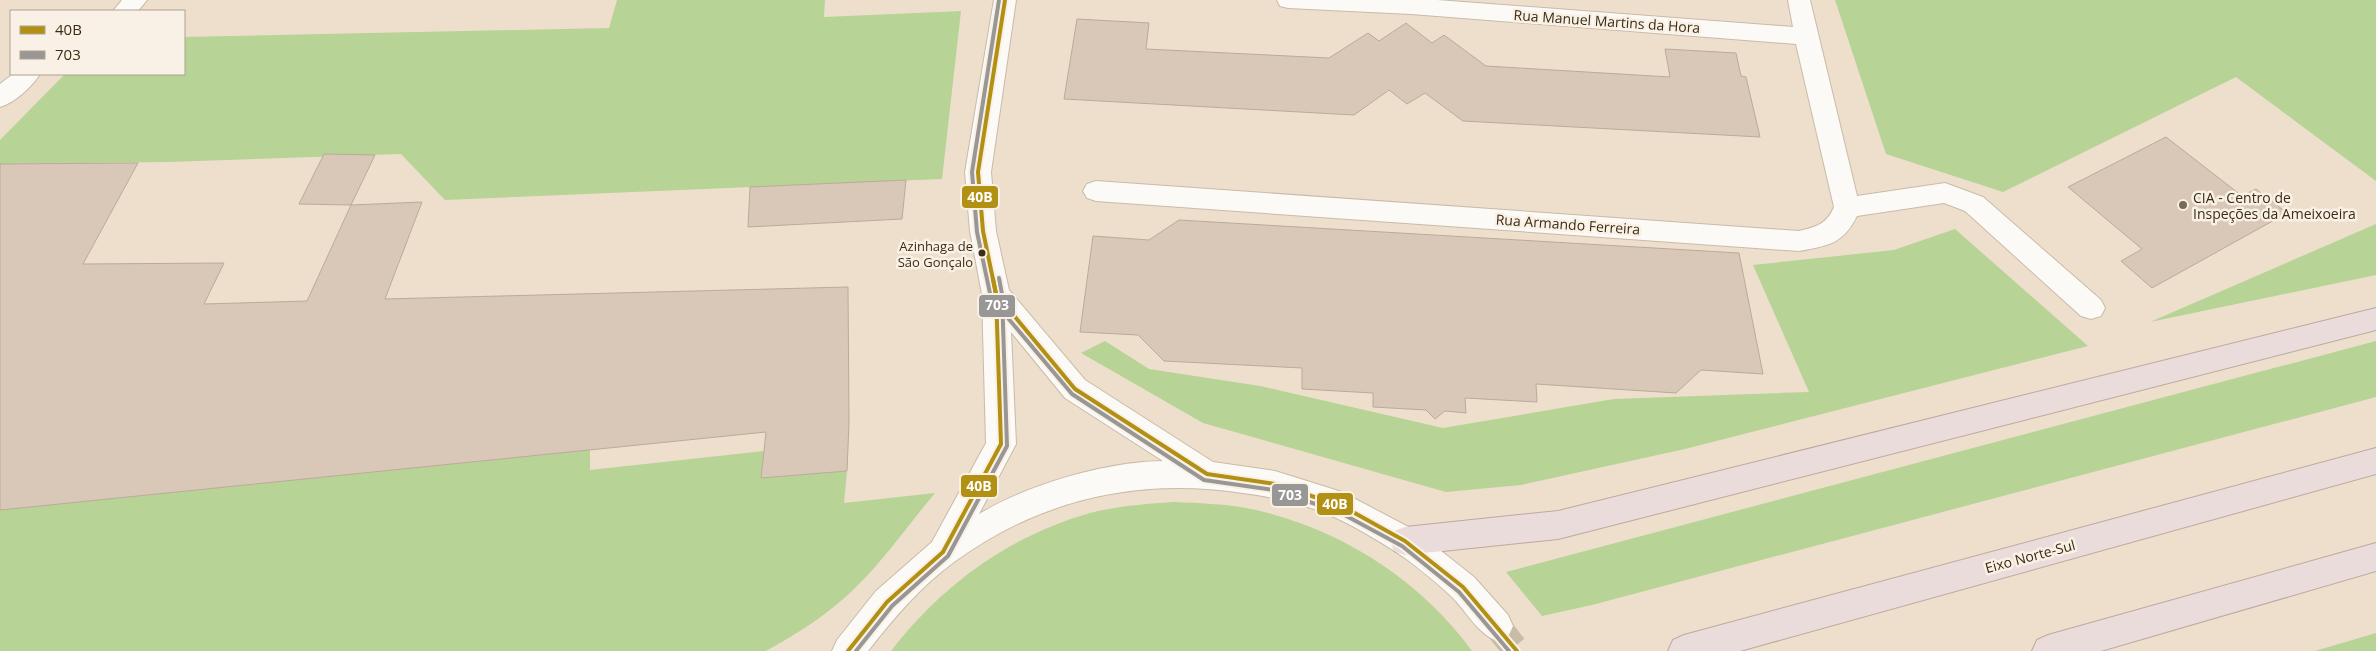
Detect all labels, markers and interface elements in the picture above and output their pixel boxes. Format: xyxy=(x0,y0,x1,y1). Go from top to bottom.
street label: Rua Manuel Martins da Hora xyxy=(1513,5,1701,37)
legend xyxy=(10,10,185,75)
text: 40B xyxy=(55,19,82,39)
text: 703 xyxy=(55,44,81,64)
line badge: 40B xyxy=(961,185,999,209)
text: 40B xyxy=(967,187,993,206)
place label: CIA - Centro de Inspeções da Ameixoeira xyxy=(2193,188,2356,223)
marker: CIA - Centro de Inspeções da Ameixoeira xyxy=(2177,199,2189,211)
street label: Rua Armando Ferreira xyxy=(1495,209,1641,239)
place label: Azinhaga de São Gonçalo xyxy=(898,237,973,271)
marker: Azinhaga de São Gonçalo xyxy=(977,248,987,258)
line badge: 703 xyxy=(978,294,1016,318)
text: 703 xyxy=(985,295,1009,314)
line badge: 40B xyxy=(960,474,998,498)
text: 40B xyxy=(966,476,992,495)
line badge: 703 xyxy=(1271,483,1309,507)
text: 703 xyxy=(1278,485,1302,504)
line badge: 40B xyxy=(1316,492,1354,516)
text: 40B xyxy=(1322,494,1348,513)
street label: Eixo Norte-Sul xyxy=(1983,535,2077,577)

